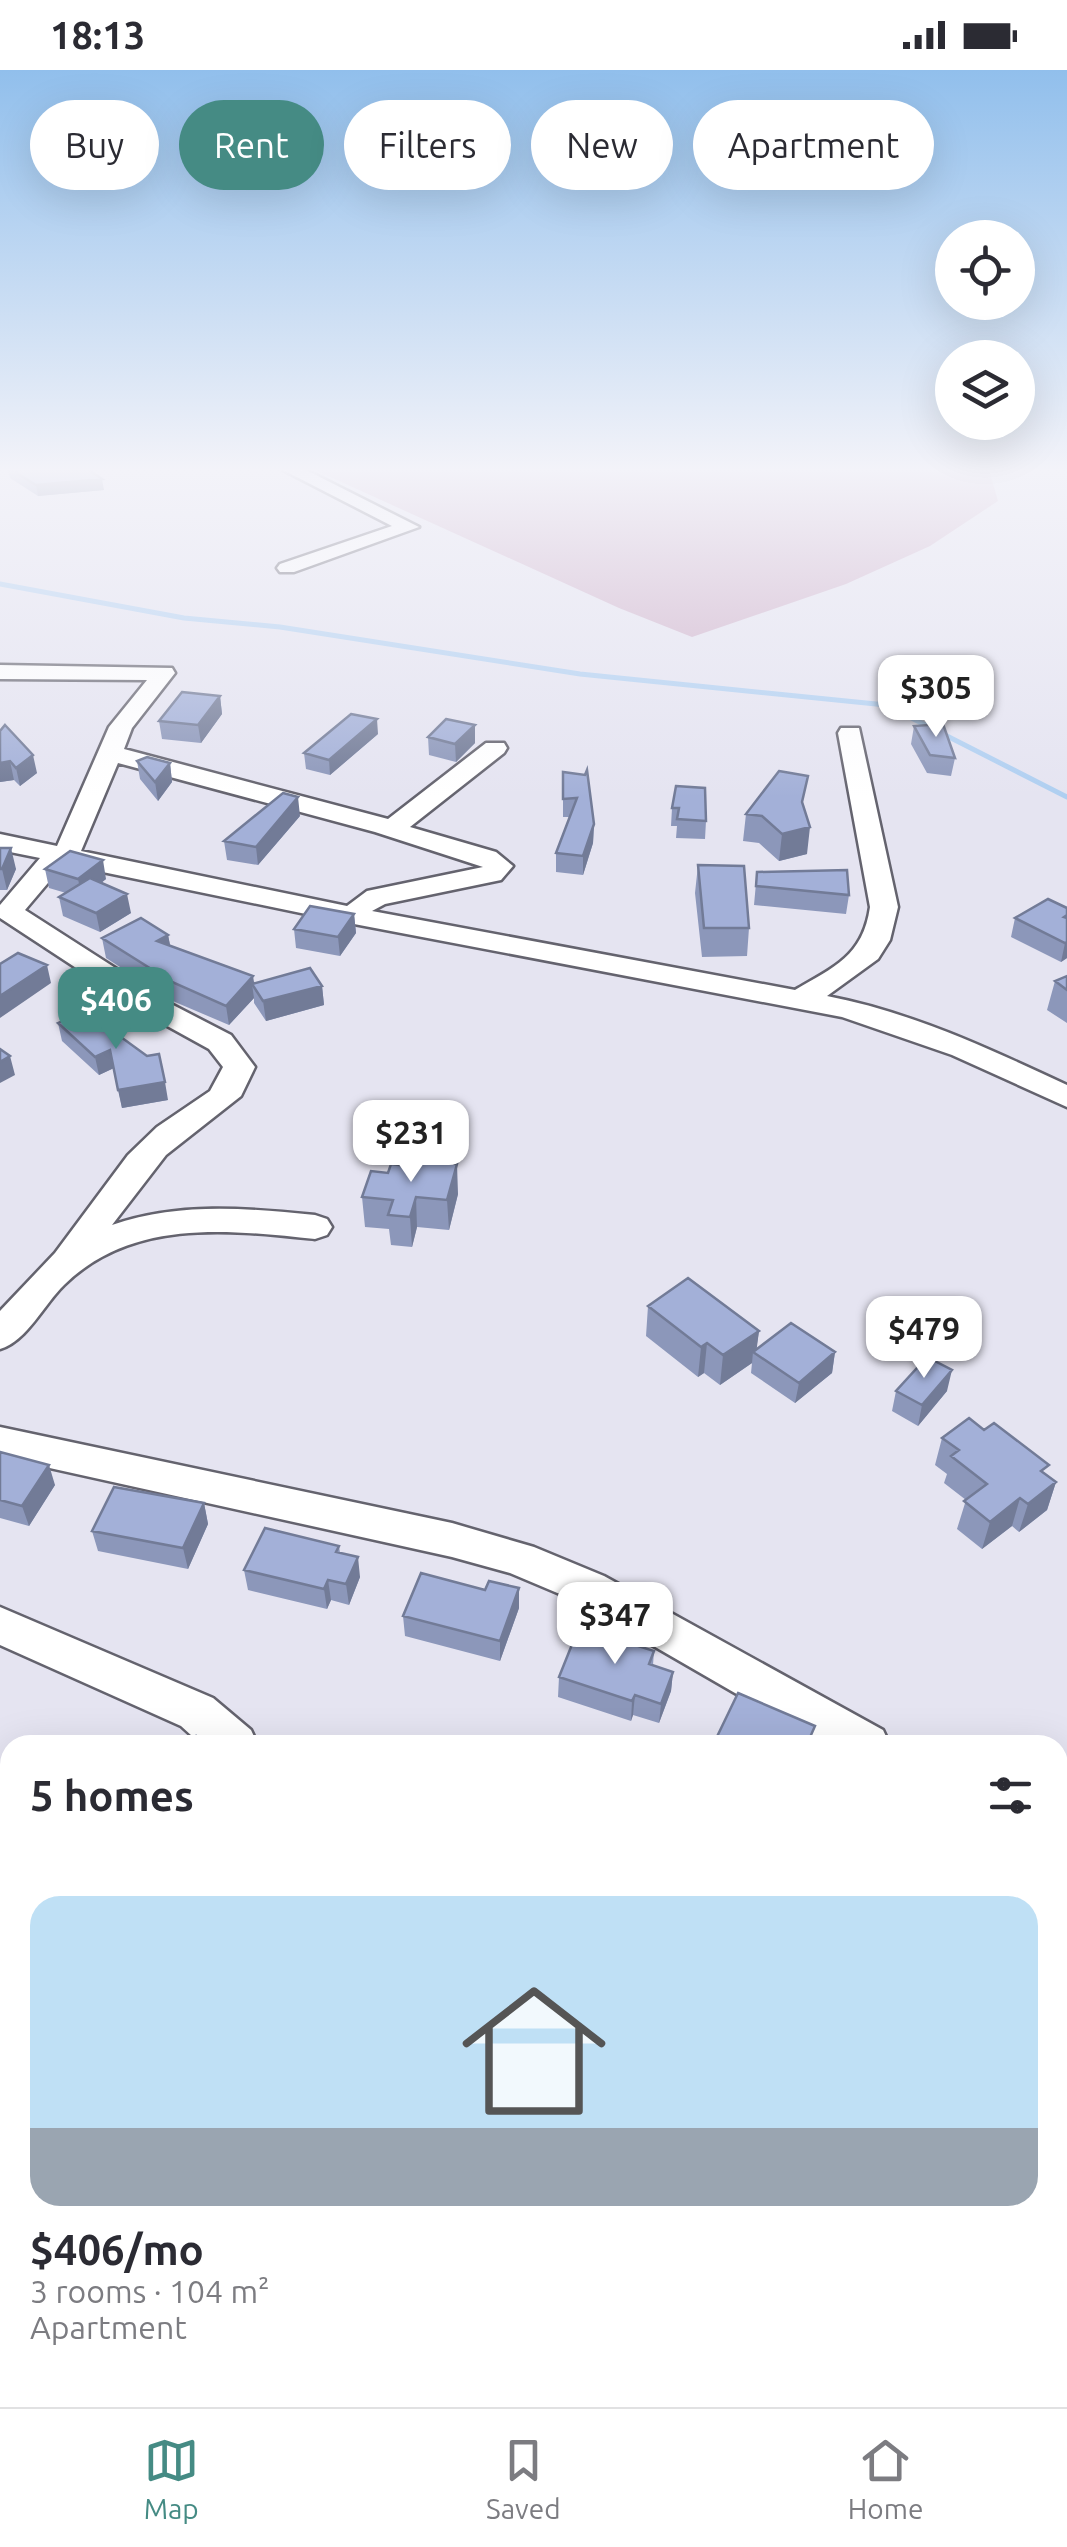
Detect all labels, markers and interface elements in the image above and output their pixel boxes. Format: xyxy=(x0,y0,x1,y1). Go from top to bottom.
text: 18:13 xyxy=(50,14,145,56)
chip: Buy xyxy=(30,100,159,190)
chip: Rent xyxy=(179,100,324,190)
chip: Filters xyxy=(344,100,511,190)
chip: New xyxy=(531,100,673,190)
chip: Apartment xyxy=(693,100,934,190)
map controls xyxy=(935,220,1035,440)
button: locate xyxy=(935,220,1035,320)
button: layers xyxy=(935,340,1035,440)
pin: $305 xyxy=(877,655,995,740)
text: $305 xyxy=(900,669,972,705)
pin: $406 xyxy=(57,967,175,1052)
text: $406 xyxy=(80,981,152,1017)
pin: $231 xyxy=(352,1100,470,1185)
text: $231 xyxy=(375,1114,447,1150)
pin: $479 xyxy=(865,1296,983,1381)
text: $479 xyxy=(888,1310,960,1346)
pin: $347 xyxy=(556,1582,674,1667)
text: $347 xyxy=(579,1596,651,1632)
icon: filters xyxy=(983,1768,1038,1823)
text: 5 homes xyxy=(30,1772,194,1819)
icon: home xyxy=(444,1961,624,2141)
text: $406/mo xyxy=(30,2226,204,2273)
text: 3 rooms · 104 m² xyxy=(30,2273,270,2309)
text: Apartment xyxy=(30,2309,187,2345)
tab: Map xyxy=(144,2433,199,2524)
tab: Saved xyxy=(486,2433,561,2524)
tab: Home xyxy=(848,2433,923,2524)

